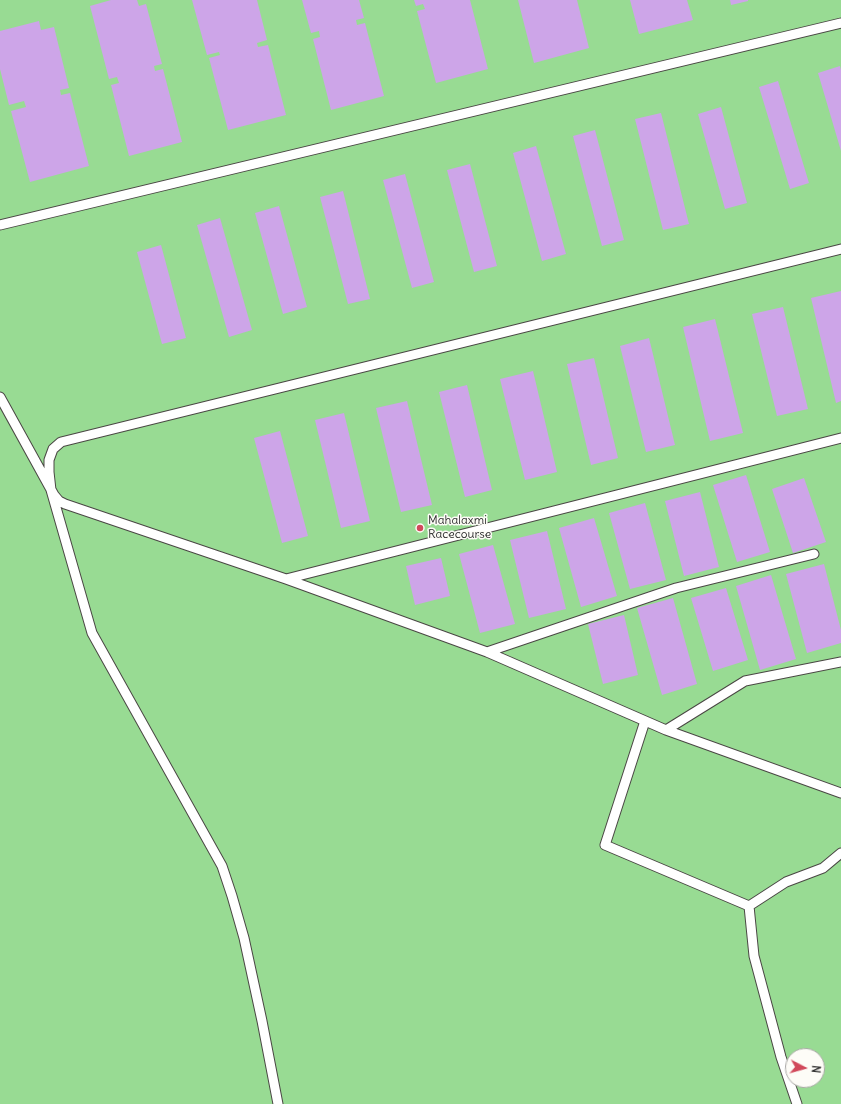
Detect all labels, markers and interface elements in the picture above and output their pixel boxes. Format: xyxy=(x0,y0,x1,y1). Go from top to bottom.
place label: Mahalaxmi Racecourse xyxy=(428,514,491,542)
marker: Mahalaxmi Racecourse xyxy=(415,523,425,533)
north arrow xyxy=(785,1048,825,1088)
text: N xyxy=(809,1065,823,1074)

